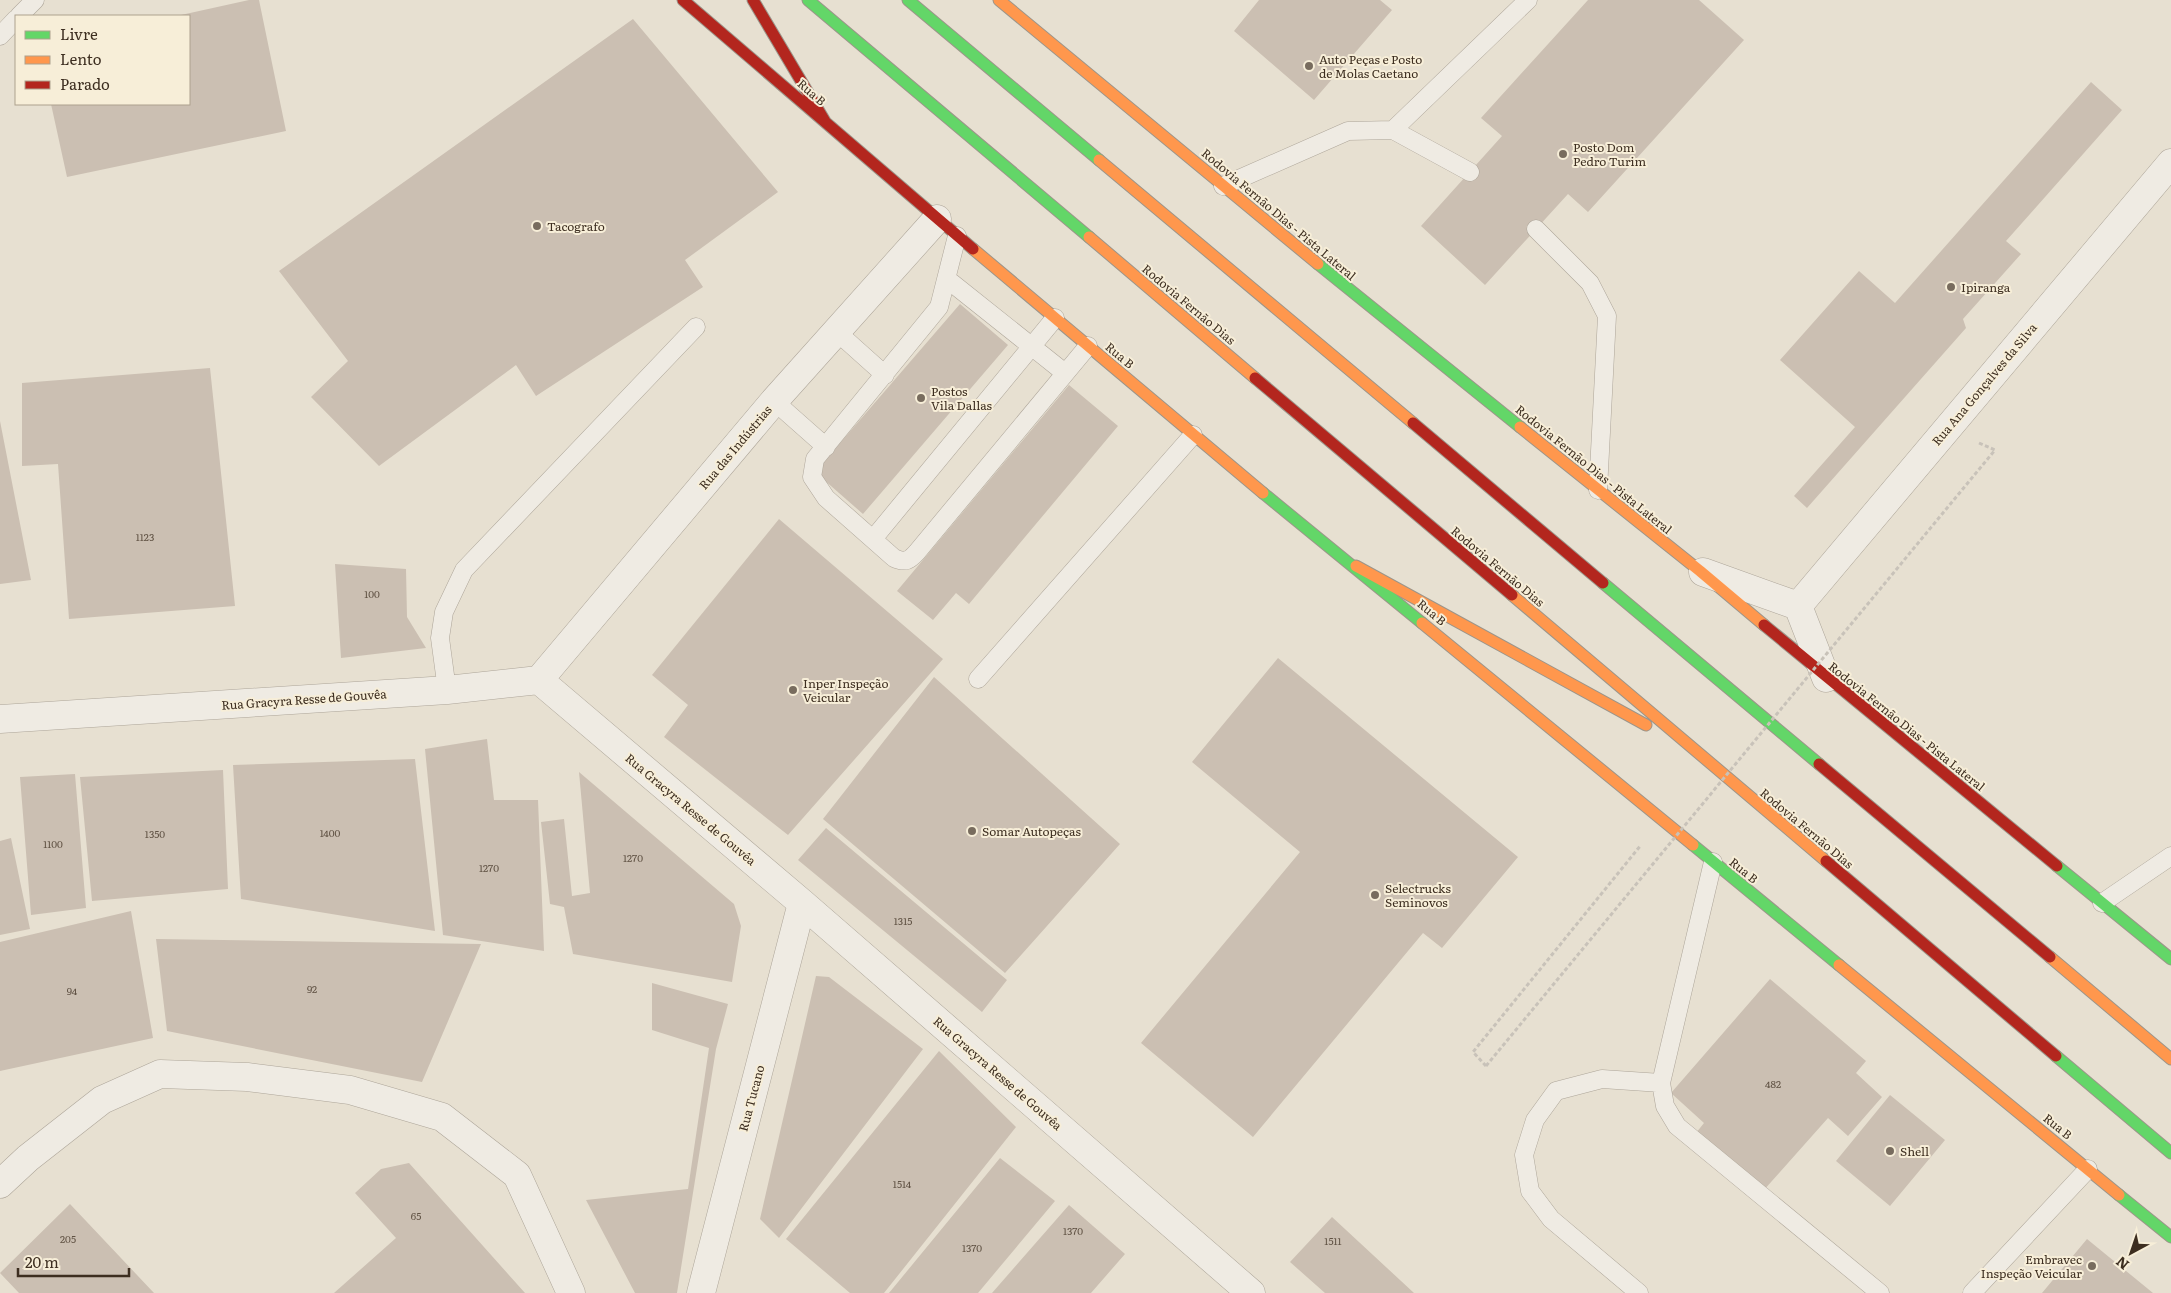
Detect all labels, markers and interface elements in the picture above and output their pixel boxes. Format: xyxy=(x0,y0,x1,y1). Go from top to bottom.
legend xyxy=(15,15,190,105)
text: Livre xyxy=(60,22,98,45)
text: Lento xyxy=(60,47,102,70)
place label: Auto Peças e Posto de Molas Caetano xyxy=(1319,50,1422,82)
marker: Auto Peças e Posto de Molas Caetano xyxy=(1303,60,1315,72)
text: Parado xyxy=(60,72,110,95)
street label: Rua B xyxy=(794,75,830,110)
place label: Posto Dom Pedro Turim xyxy=(1573,138,1647,170)
street label: Rodovia Fernão Dias - Pista Lateral xyxy=(1198,144,1360,284)
marker: Posto Dom Pedro Turim xyxy=(1557,148,1569,160)
place label: Tacografo xyxy=(547,217,605,235)
marker: Tacografo xyxy=(531,220,543,232)
street label: Rodovia Fernão Dias xyxy=(1138,260,1240,349)
place label: Ipiranga xyxy=(1961,278,2011,296)
marker: Ipiranga xyxy=(1945,281,1957,293)
street label: Rua Ana Gonçalves da Silva xyxy=(1927,318,2041,449)
street label: Rua B xyxy=(1102,338,1138,372)
place label: Postos Vila Dallas xyxy=(931,382,993,414)
marker: Postos Vila Dallas xyxy=(915,392,927,404)
street label: Rodovia Fernão Dias - Pista Lateral xyxy=(1512,400,1676,538)
street label: Rua das Indústrias xyxy=(694,401,776,493)
street label: Rodovia Fernão Dias xyxy=(1447,522,1549,611)
house number: 1123 xyxy=(136,529,154,544)
house number: 100 xyxy=(364,586,380,601)
street label: Rua B xyxy=(1414,595,1450,629)
street label: Rodovia Fernão Dias - Pista Lateral xyxy=(1825,657,1989,795)
place label: Inper Inspeção Veicular xyxy=(803,674,889,706)
street label: Rua Gracyra Resse de Gouvêa xyxy=(221,684,388,714)
marker: Inper Inspeção Veicular xyxy=(787,684,799,696)
street label: Rua Gracyra Resse de Gouvêa xyxy=(622,749,761,869)
street label: Rodovia Fernão Dias xyxy=(1756,784,1858,873)
place label: Somar Autopeças xyxy=(982,822,1081,840)
house number: 1400 xyxy=(320,825,341,840)
marker: Somar Autopeças xyxy=(966,825,978,837)
house number: 1350 xyxy=(145,826,165,841)
house number: 1100 xyxy=(43,836,63,851)
house number: 1270 xyxy=(623,850,643,865)
street label: Rua B xyxy=(1726,853,1762,887)
house number: 1270 xyxy=(479,860,499,875)
place label: Selectrucks Seminovos xyxy=(1385,879,1451,911)
marker: Selectrucks Seminovos xyxy=(1369,889,1381,901)
house number: 1315 xyxy=(894,913,912,928)
house number: 92 xyxy=(307,981,317,996)
house number: 94 xyxy=(67,983,78,998)
street label: Rua Gracyra Resse de Gouvêa xyxy=(930,1012,1067,1134)
street label: Rua Tucano xyxy=(733,1063,769,1133)
house number: 482 xyxy=(1765,1076,1781,1091)
street label: Rua B xyxy=(2040,1109,2076,1143)
place label: Shell xyxy=(1900,1142,1929,1160)
marker: Shell xyxy=(1884,1145,1896,1157)
house number: 1514 xyxy=(893,1176,912,1191)
house number: 65 xyxy=(411,1208,421,1223)
house number: 1370 xyxy=(1063,1223,1083,1238)
north arrow xyxy=(2106,1228,2156,1278)
house number: 205 xyxy=(60,1231,76,1246)
house number: 1511 xyxy=(1324,1233,1342,1248)
house number: 1370 xyxy=(962,1240,982,1255)
scale bar xyxy=(18,1246,129,1278)
text: 20 m xyxy=(25,1250,59,1273)
place label: Embravec Inspeção Veicular xyxy=(1981,1250,2082,1282)
text: N xyxy=(2111,1252,2133,1275)
marker: Embravec Inspeção Veicular xyxy=(2086,1260,2098,1272)

